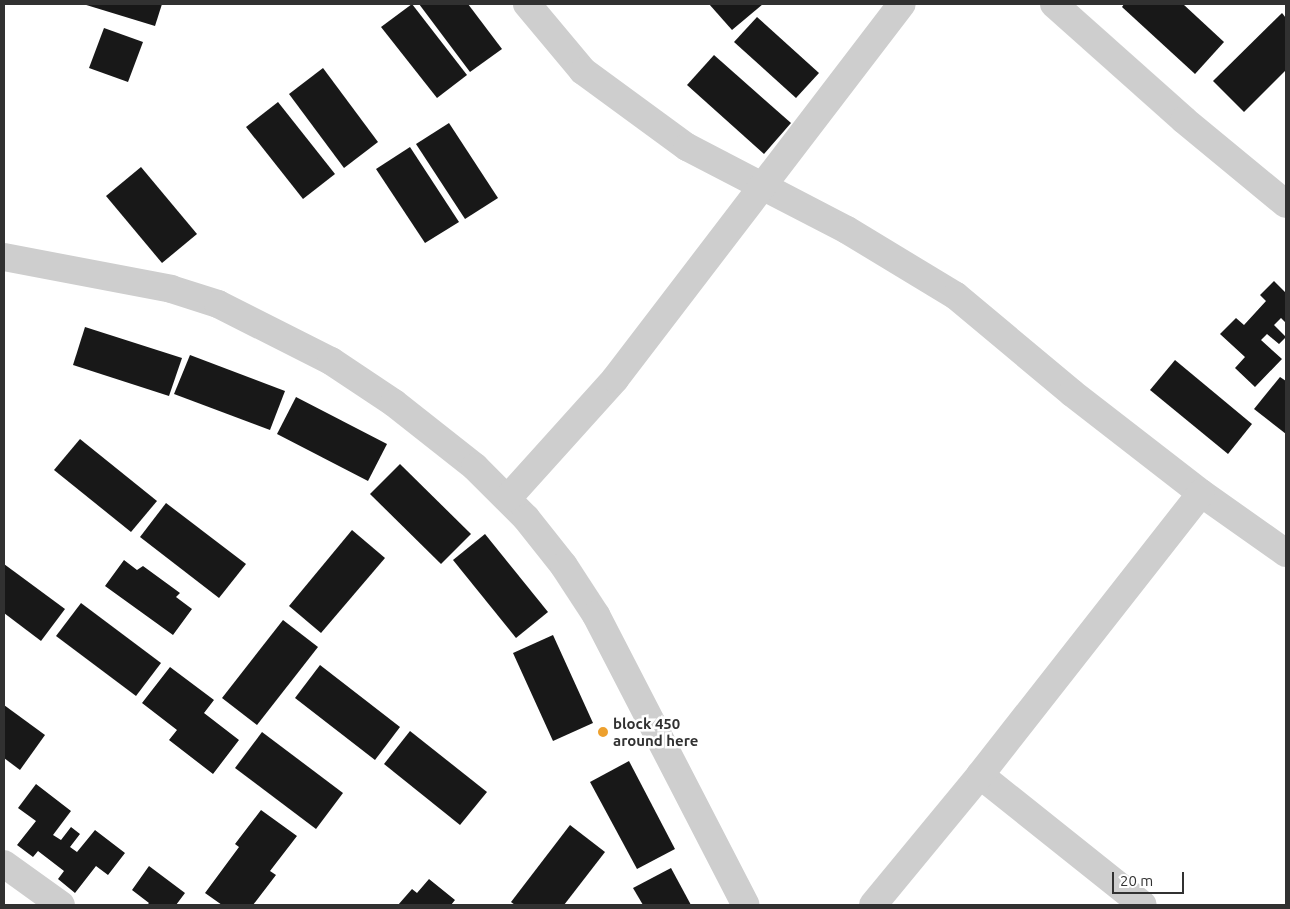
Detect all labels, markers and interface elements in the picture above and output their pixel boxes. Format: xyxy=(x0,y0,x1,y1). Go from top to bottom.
place label: block 450 around here xyxy=(613,714,698,749)
marker: block 450 around here xyxy=(597,726,609,738)
scale bar xyxy=(1115,862,1188,894)
text: 20 m xyxy=(1120,872,1153,889)

